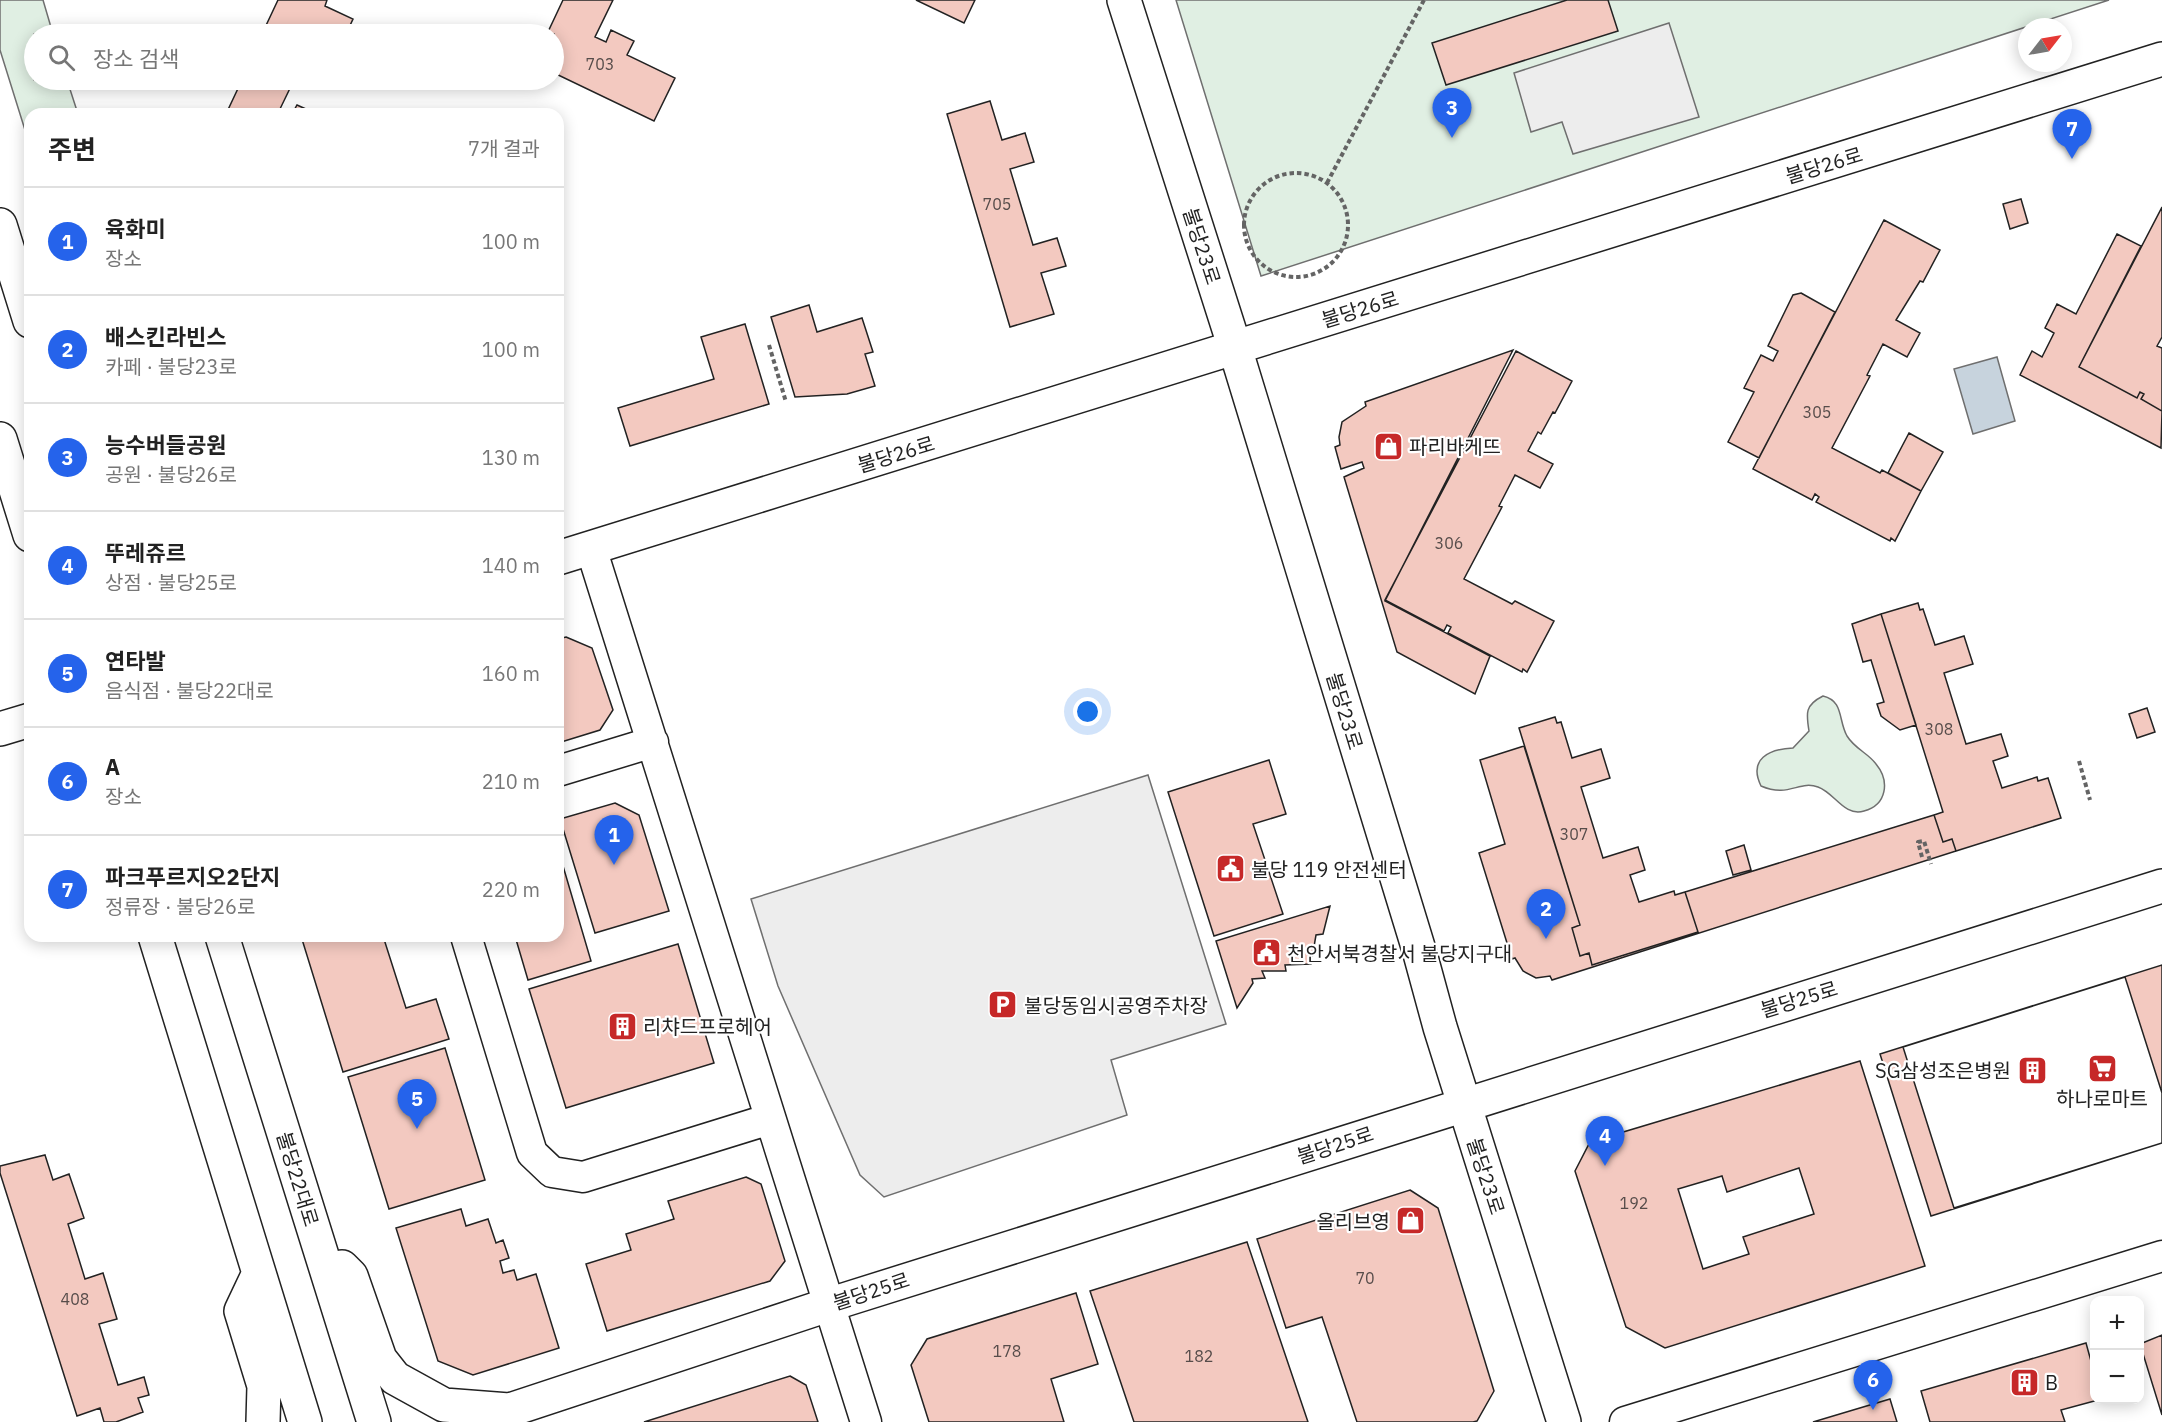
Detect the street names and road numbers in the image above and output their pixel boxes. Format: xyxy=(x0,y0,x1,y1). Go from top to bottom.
street label: 불당26로 xyxy=(1782,141,1866,189)
street label: 불당23로 xyxy=(1177,204,1227,288)
street label: 불당26로 xyxy=(1318,285,1402,333)
street label: 불당26로 xyxy=(854,430,938,478)
street label: 불당23로 xyxy=(1321,669,1369,753)
street label: 불당25로 xyxy=(1757,975,1841,1023)
street label: 불당25로 xyxy=(1293,1120,1377,1170)
street label: 불당22대로 xyxy=(271,1128,325,1230)
street label: 불당23로 xyxy=(1461,1134,1511,1218)
street label: 불당25로 xyxy=(829,1266,913,1316)

